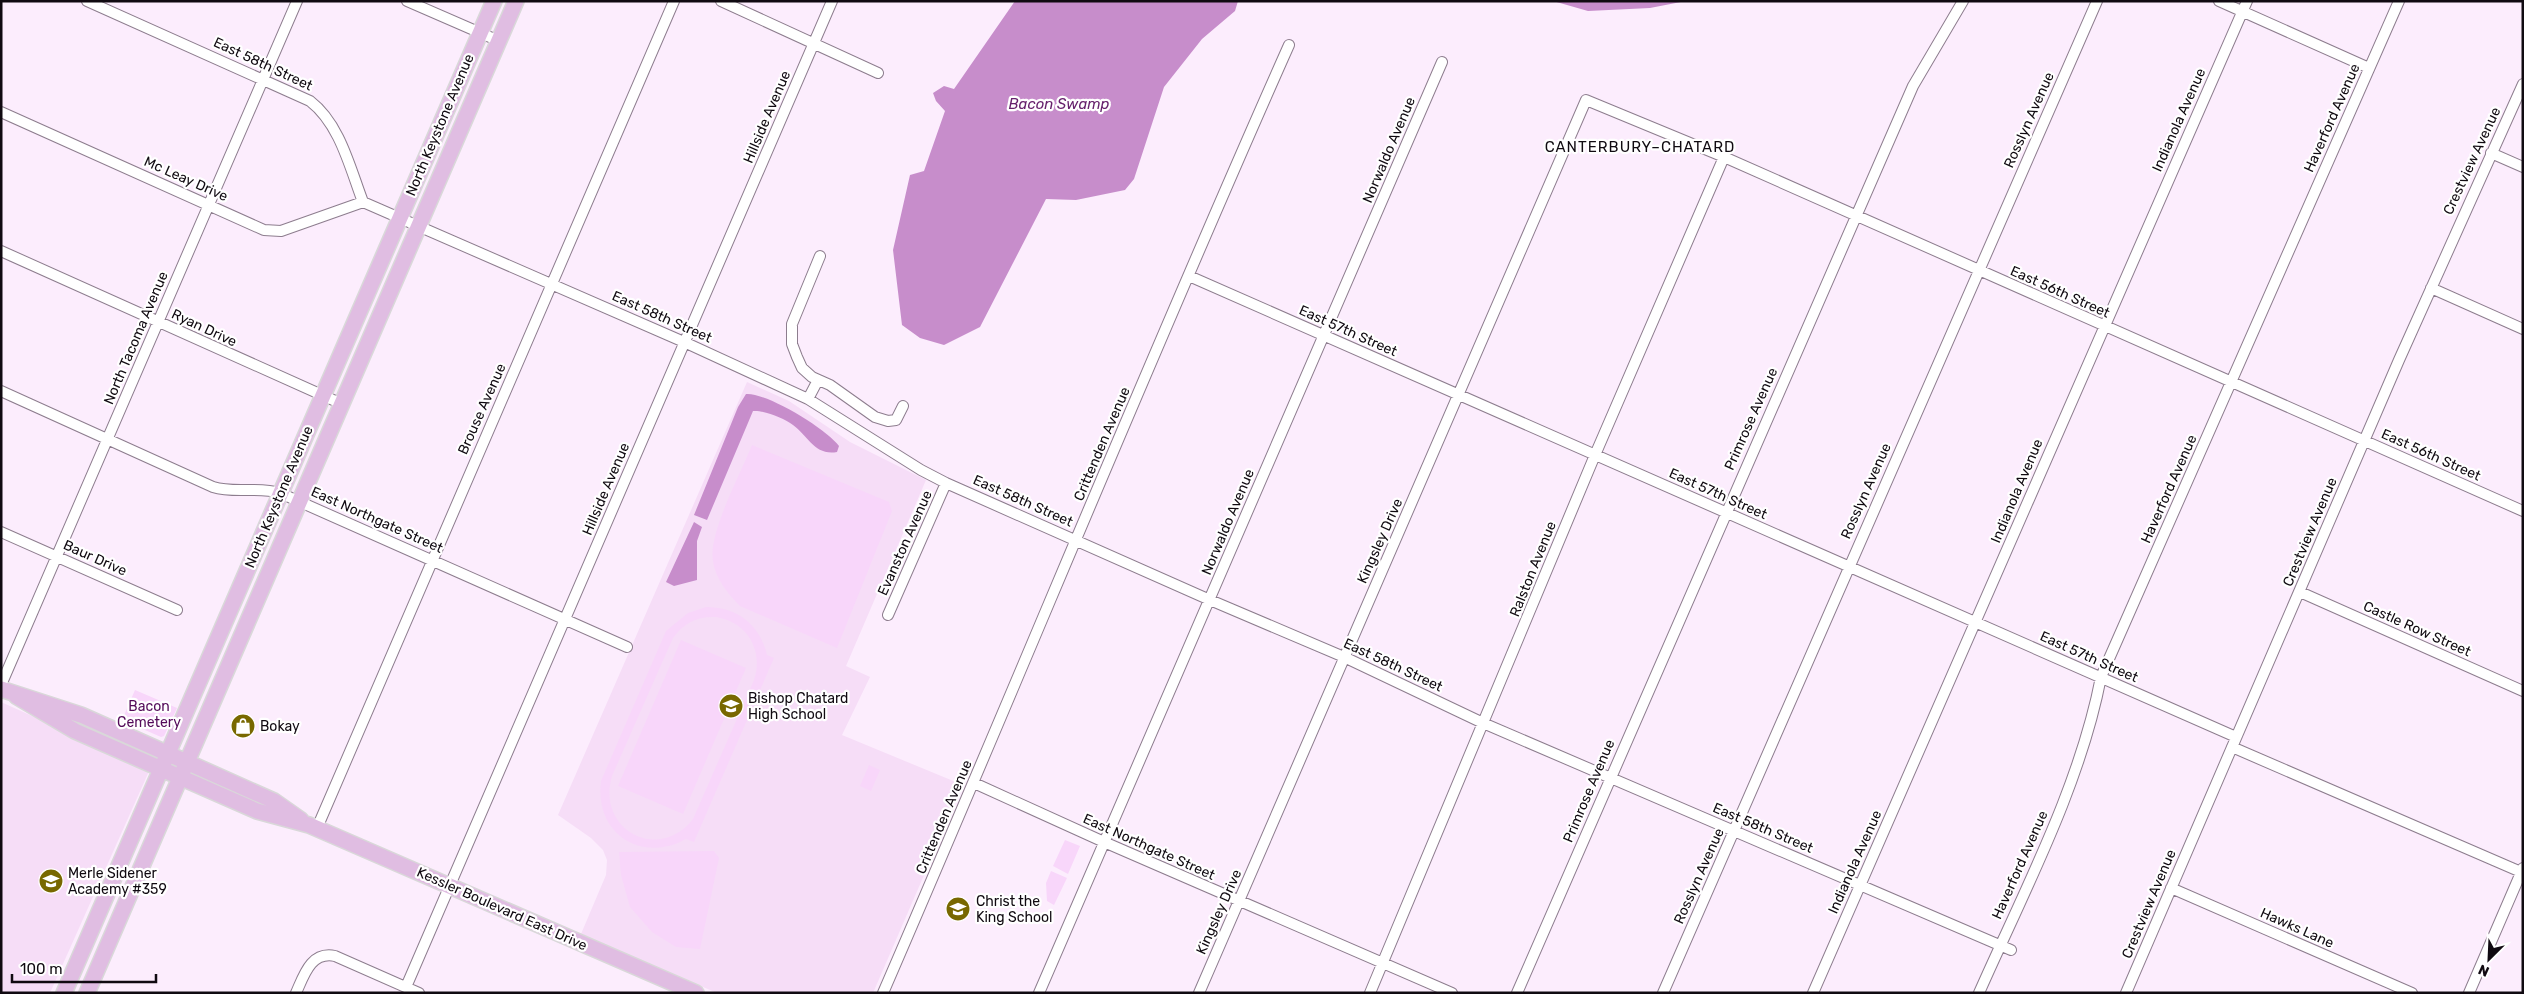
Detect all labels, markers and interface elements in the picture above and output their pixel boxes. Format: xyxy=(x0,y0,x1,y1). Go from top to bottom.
street label: East 58th Street xyxy=(211,34,316,95)
street label: North Keystone Avenue xyxy=(402,51,478,199)
street label: Haverford Avenue xyxy=(2300,61,2364,175)
street label: Indianola Avenue xyxy=(2149,65,2210,174)
street label: Hillside Avenue xyxy=(740,68,794,166)
street label: Rosslyn Avenue xyxy=(2000,69,2058,171)
street label: Norwaldo Avenue xyxy=(1359,94,1419,206)
water label: Bacon Swamp xyxy=(1009,95,1110,113)
street label: Crestview Avenue xyxy=(2440,104,2504,217)
district label: CANTERBURY–CHATARD xyxy=(1545,138,1735,156)
street label: Mc Leay Drive xyxy=(141,153,231,205)
street label: East 56th Street xyxy=(2008,262,2113,322)
street label: North Tacoma Avenue xyxy=(100,269,172,407)
street label: East 58th Street xyxy=(609,287,715,347)
street label: East 57th Street xyxy=(1296,302,1400,360)
street label: Ryan Drive xyxy=(169,306,239,351)
street label: Brouse Avenue xyxy=(454,361,510,457)
street label: Primrose Avenue xyxy=(1721,365,1781,473)
street label: Crittenden Avenue xyxy=(1070,384,1134,504)
street label: North Keystone Avenue xyxy=(241,423,317,571)
street label: East 56th Street xyxy=(2379,425,2484,485)
street label: Haverford Avenue xyxy=(2137,432,2201,546)
street label: Indianola Avenue xyxy=(1987,436,2047,546)
street label: Hillside Avenue xyxy=(579,440,633,538)
street label: Rosslyn Avenue xyxy=(1837,440,1895,542)
street label: East 57th Street xyxy=(1666,465,1770,523)
street label: Norwaldo Avenue xyxy=(1198,466,1258,578)
street label: East 58th Street xyxy=(970,471,1076,531)
street label: Crestview Avenue xyxy=(2279,475,2341,589)
street label: East Northgate Street xyxy=(308,483,446,557)
street label: Evanston Avenue xyxy=(874,488,936,598)
street label: Kingsley Drive xyxy=(1354,496,1406,586)
street label: Ralston Avenue xyxy=(1506,519,1560,619)
street label: Baur Drive xyxy=(61,536,129,580)
street label: Castle Row Street xyxy=(2361,598,2474,661)
street label: East 57th Street xyxy=(2037,628,2141,686)
street label: East 58th Street xyxy=(1341,635,1446,696)
place label: Bishop Chatard High School xyxy=(748,690,848,723)
school or university icon: Bishop Chatard High School xyxy=(718,693,744,719)
park label: Bacon Cemetery xyxy=(117,698,181,731)
shop icon: Bokay xyxy=(230,713,256,739)
place label: Bokay xyxy=(260,718,300,735)
street label: Primrose Avenue xyxy=(1560,737,1618,845)
street label: Crittenden Avenue xyxy=(912,757,976,877)
street label: East 58th Street xyxy=(1710,799,1816,857)
street label: Indianola Avenue xyxy=(1825,807,1886,916)
street label: Haverford Avenue xyxy=(1988,808,2052,922)
street label: East Northgate Street xyxy=(1080,810,1218,884)
street label: Rosslyn Avenue xyxy=(1670,825,1728,927)
street label: Crestview Avenue xyxy=(2118,847,2180,961)
street label: Kessler Boulevard East Drive xyxy=(414,864,590,954)
place label: Merle Sidener Academy #359 xyxy=(68,865,167,898)
street label: Kingsley Drive xyxy=(1193,867,1245,957)
school or university icon: Merle Sidener Academy #359 xyxy=(38,868,64,894)
place label: Christ the King School xyxy=(976,893,1053,926)
school or university icon: Christ the King School xyxy=(945,896,971,922)
street label: Hawks Lane xyxy=(2258,904,2336,952)
north arrow xyxy=(2464,934,2514,984)
scale bar xyxy=(12,952,156,984)
text: 100 m xyxy=(20,960,62,978)
text: N xyxy=(2476,961,2492,980)

